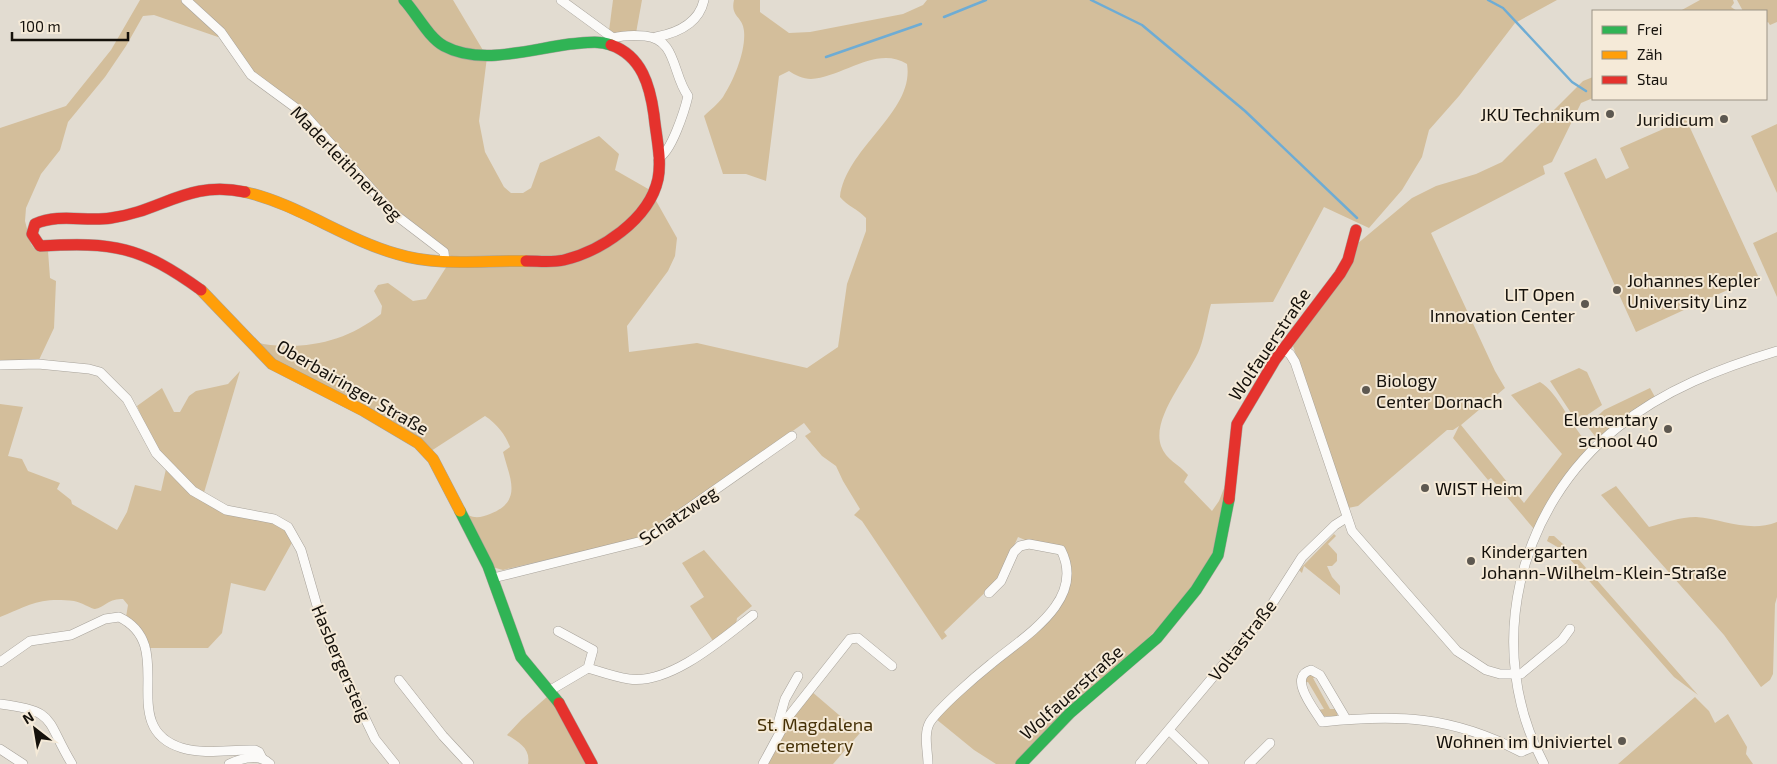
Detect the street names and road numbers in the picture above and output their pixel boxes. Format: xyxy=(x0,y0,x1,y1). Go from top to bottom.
street label: Maderleithnerweg xyxy=(286,101,408,225)
street label: Wolfauerstraße xyxy=(1223,284,1315,404)
street label: Oberbairinger Straße xyxy=(273,334,433,440)
street label: Schatzweg xyxy=(635,481,721,549)
street label: Voltastraße xyxy=(1203,595,1281,685)
street label: Hasbergersteig xyxy=(307,601,377,725)
street label: Wolfauerstraße xyxy=(1015,640,1127,744)

